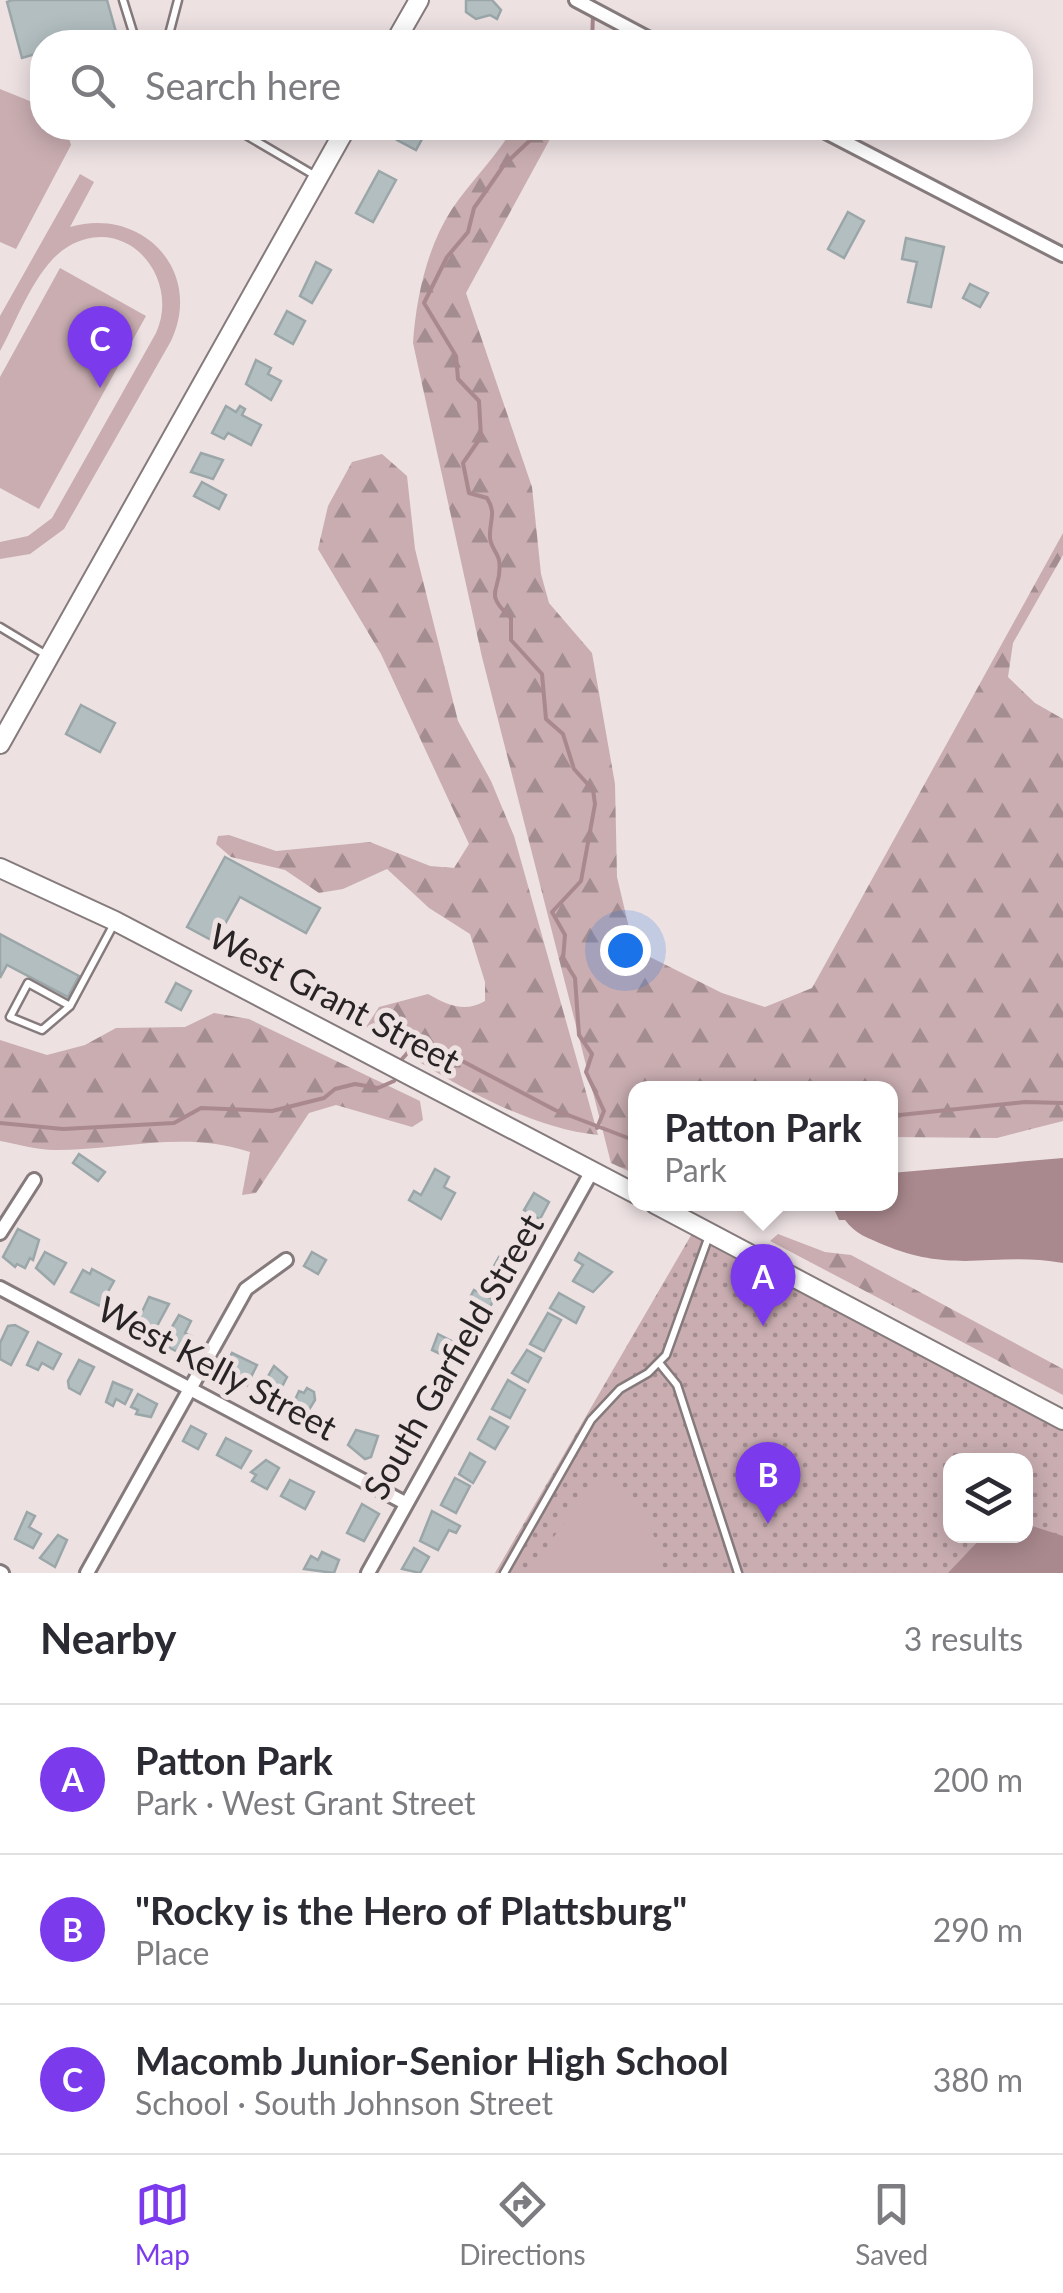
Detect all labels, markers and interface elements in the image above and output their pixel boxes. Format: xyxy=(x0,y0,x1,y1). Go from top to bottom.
search box xyxy=(30,30,1033,140)
icon: search xyxy=(65,58,120,113)
text: Search here xyxy=(145,62,341,108)
pin: C xyxy=(68,306,132,388)
street label: West Grant Street xyxy=(203,914,468,1081)
your location xyxy=(600,925,651,976)
popup xyxy=(628,1081,898,1211)
text: Patton Park xyxy=(664,1104,862,1150)
text: Park xyxy=(664,1150,727,1189)
street label: South Garfield Street xyxy=(353,1206,551,1506)
pin: A xyxy=(730,1244,796,1326)
street label: West Kelly Street xyxy=(91,1287,345,1448)
pin: B xyxy=(736,1442,800,1524)
map controls xyxy=(943,1453,1033,1543)
button: layers xyxy=(943,1453,1033,1543)
text: Nearby xyxy=(40,1613,177,1663)
text: 3 results xyxy=(904,1619,1023,1658)
text: Patton Park xyxy=(135,1737,333,1783)
text: A xyxy=(61,1760,84,1799)
text: 200 m xyxy=(933,1760,1023,1799)
text: Park · West Grant Street xyxy=(135,1783,476,1822)
text: "Rocky is the Hero of Plattsburg" xyxy=(135,1887,687,1933)
text: B xyxy=(62,1910,83,1949)
text: 290 m xyxy=(933,1910,1023,1949)
text: Place xyxy=(135,1933,209,1972)
text: Macomb Junior-Senior High School xyxy=(135,2037,729,2083)
text: C xyxy=(62,2060,83,2099)
text: 380 m xyxy=(933,2060,1023,2099)
text: School · South Johnson Street xyxy=(135,2083,553,2122)
tab: Map xyxy=(135,2177,190,2271)
tab: Directions xyxy=(459,2177,586,2271)
tab: Saved xyxy=(855,2177,928,2271)

